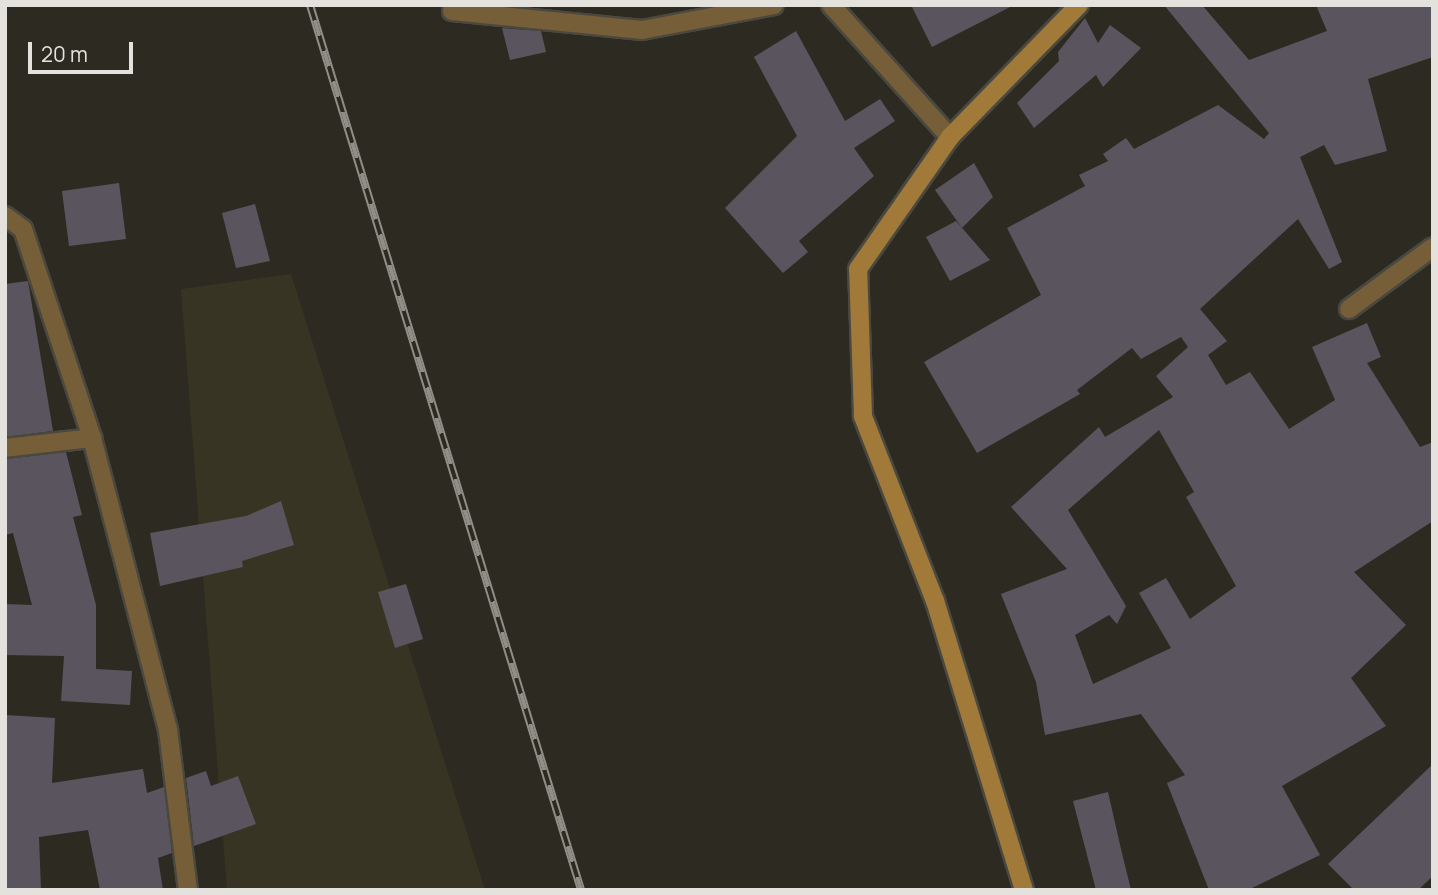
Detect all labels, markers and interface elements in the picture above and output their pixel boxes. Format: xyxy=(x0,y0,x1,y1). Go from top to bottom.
scale bar xyxy=(32,28,136,72)
text: 20 m xyxy=(41,40,88,68)

